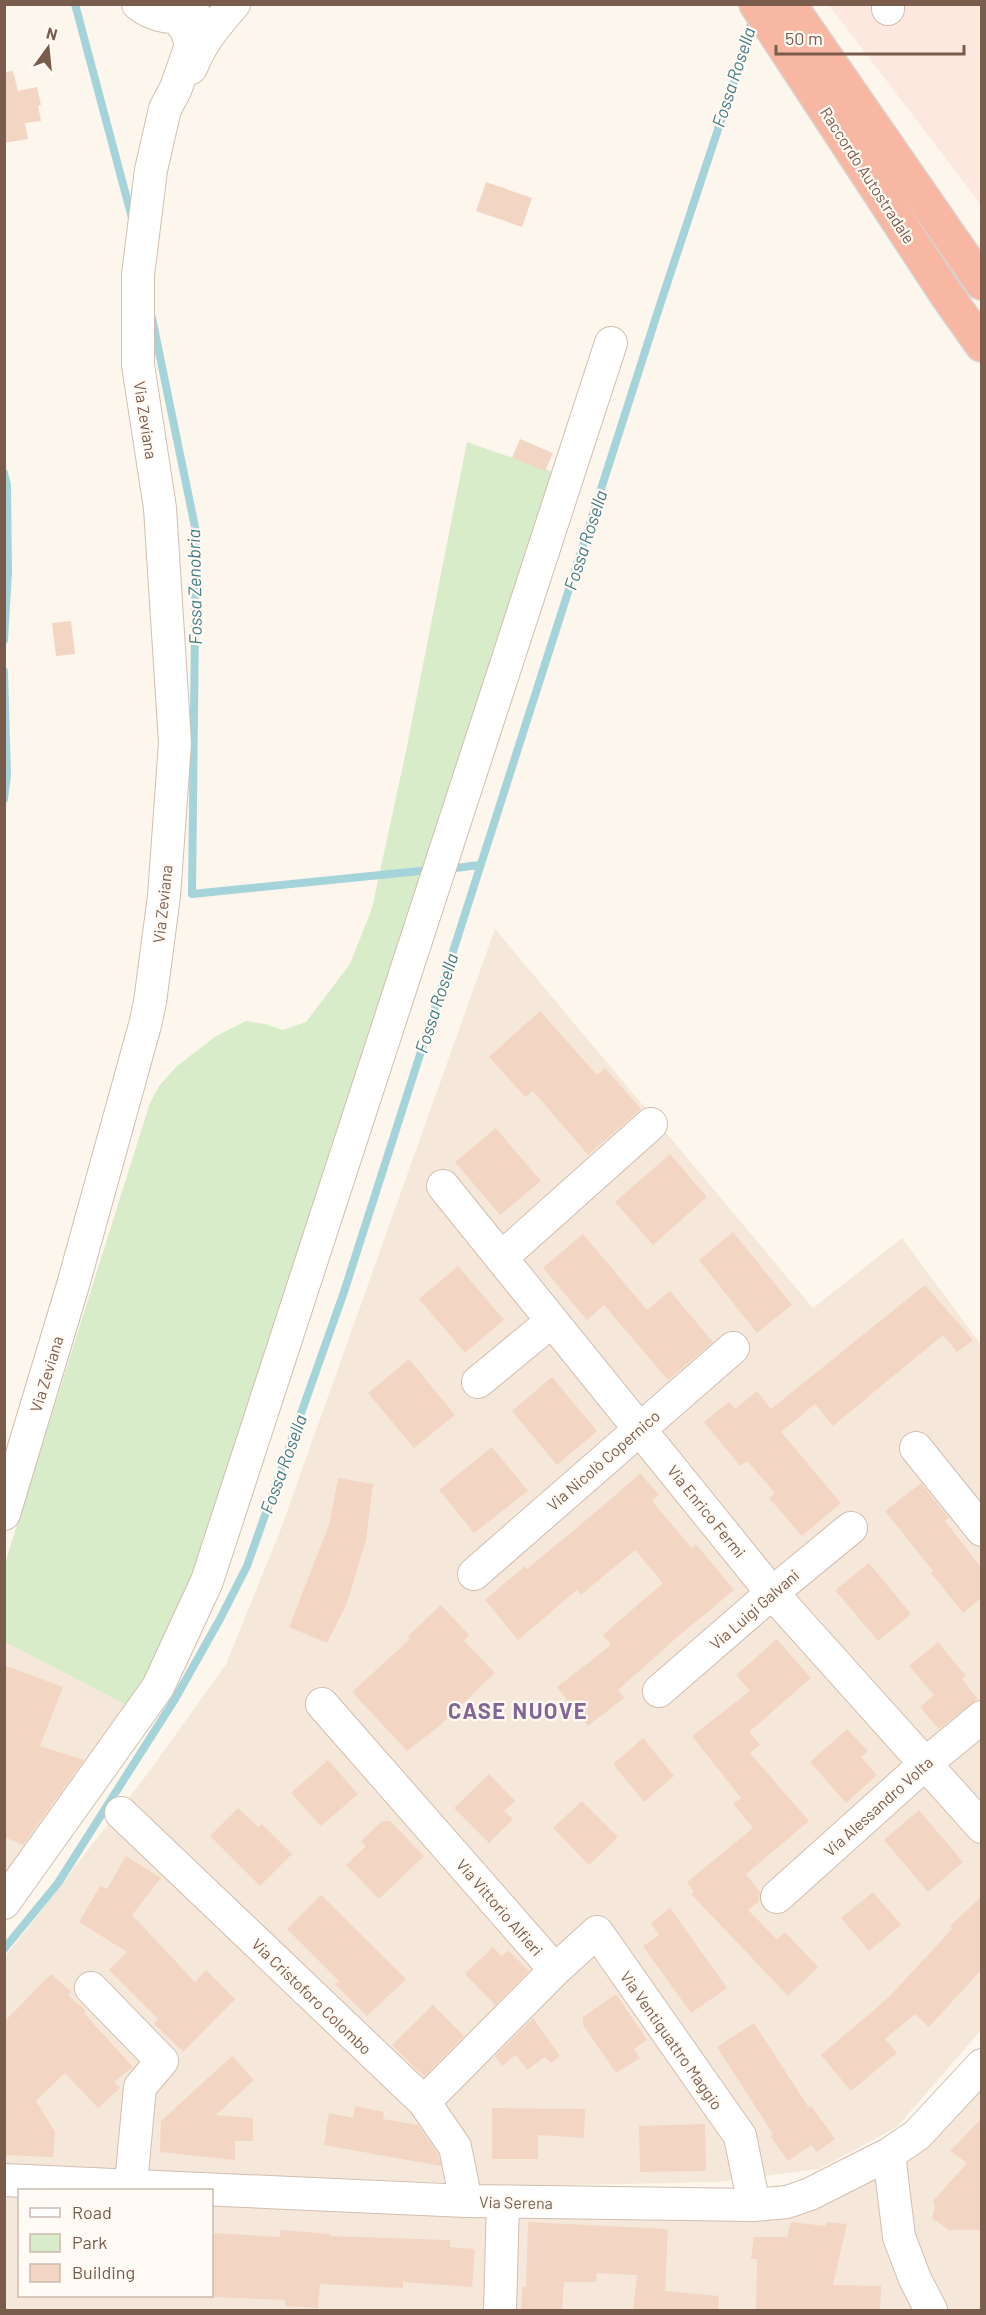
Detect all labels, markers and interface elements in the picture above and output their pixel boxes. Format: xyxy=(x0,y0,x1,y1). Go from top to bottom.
north arrow xyxy=(18,18,78,78)
scale bar xyxy=(776,18,964,56)
text: N xyxy=(44,22,60,44)
water label: Fossa Rosella xyxy=(707,24,759,130)
text: 50 m xyxy=(785,27,823,49)
street label: Raccordo Autostradale xyxy=(817,103,919,247)
street label: Via Zeviana xyxy=(130,380,162,460)
water label: Fossa Rosella xyxy=(559,487,611,593)
water label: Fossa Zenobria xyxy=(182,529,206,645)
street label: Via Zeviana xyxy=(148,864,176,944)
water label: Fossa Rosella xyxy=(410,950,462,1056)
street label: Via Zeviana xyxy=(25,1334,67,1414)
street label: Via Nicolò Copernico xyxy=(543,1406,663,1514)
water label: Fossa Rosella xyxy=(255,1412,311,1516)
street label: Via Enrico Fermi xyxy=(664,1461,750,1561)
street label: Via Luigi Galvani xyxy=(705,1565,803,1653)
district label: CASE NUOVE xyxy=(448,1697,588,1723)
street label: Via Alessandro Volta xyxy=(820,1752,936,1860)
street label: Via Vittorio Alfieri xyxy=(453,1855,547,1959)
street label: Via Cristoforo Colombo xyxy=(248,1934,376,2058)
street label: Via Ventiquattro Maggio xyxy=(617,1967,727,2113)
legend xyxy=(18,2189,213,2297)
street label: Via Serena xyxy=(479,2192,553,2212)
text: Road xyxy=(72,2201,112,2223)
text: Park xyxy=(72,2231,107,2253)
text: Building xyxy=(72,2261,135,2283)

